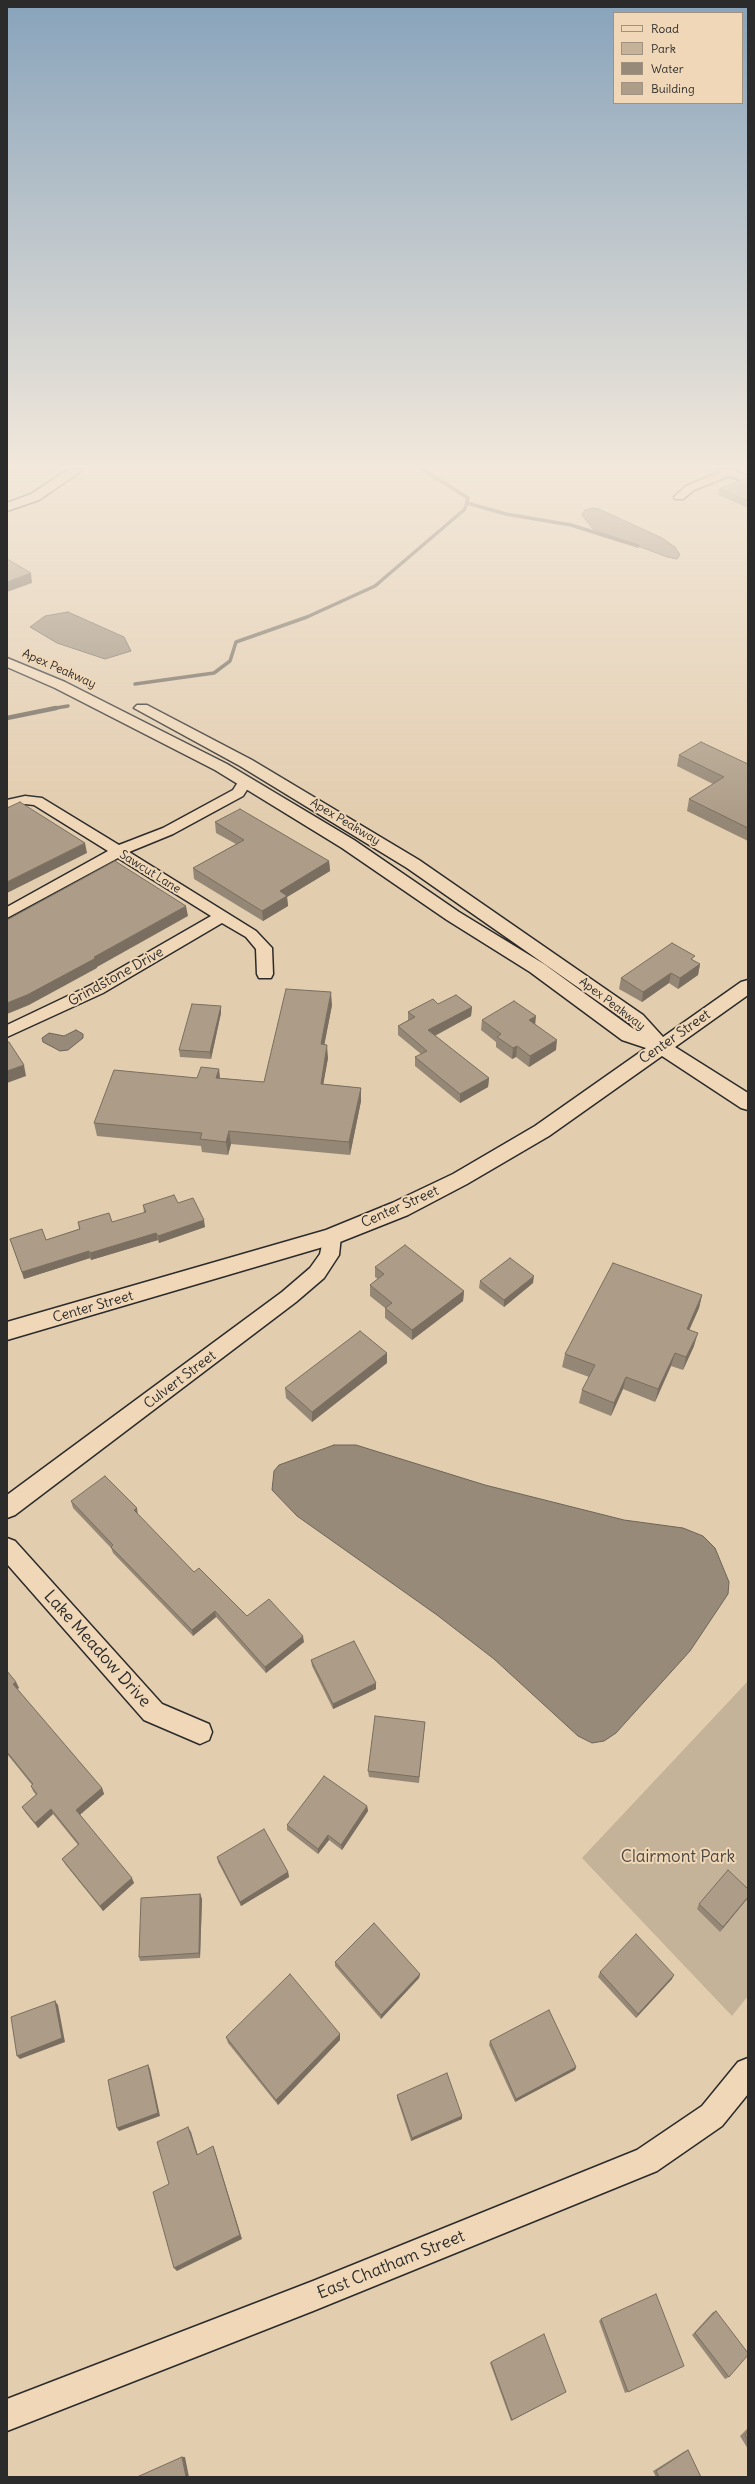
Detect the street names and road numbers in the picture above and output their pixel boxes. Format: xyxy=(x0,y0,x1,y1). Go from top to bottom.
street label: Apex Peakway xyxy=(20,646,98,692)
street label: Apex Peakway xyxy=(307,795,383,849)
street label: Sawcut Lane xyxy=(117,847,183,897)
street label: Grindstone Drive xyxy=(65,944,167,1010)
street label: Apex Peakway xyxy=(576,974,648,1034)
street label: Center Street xyxy=(636,1006,714,1068)
street label: Center Street xyxy=(359,1182,441,1232)
street label: Center Street xyxy=(51,1288,135,1326)
street label: Culvert Street xyxy=(141,1347,219,1413)
street label: Lake Meadow Drive xyxy=(39,1586,155,1712)
street label: East Chatham Street xyxy=(314,2226,468,2304)

